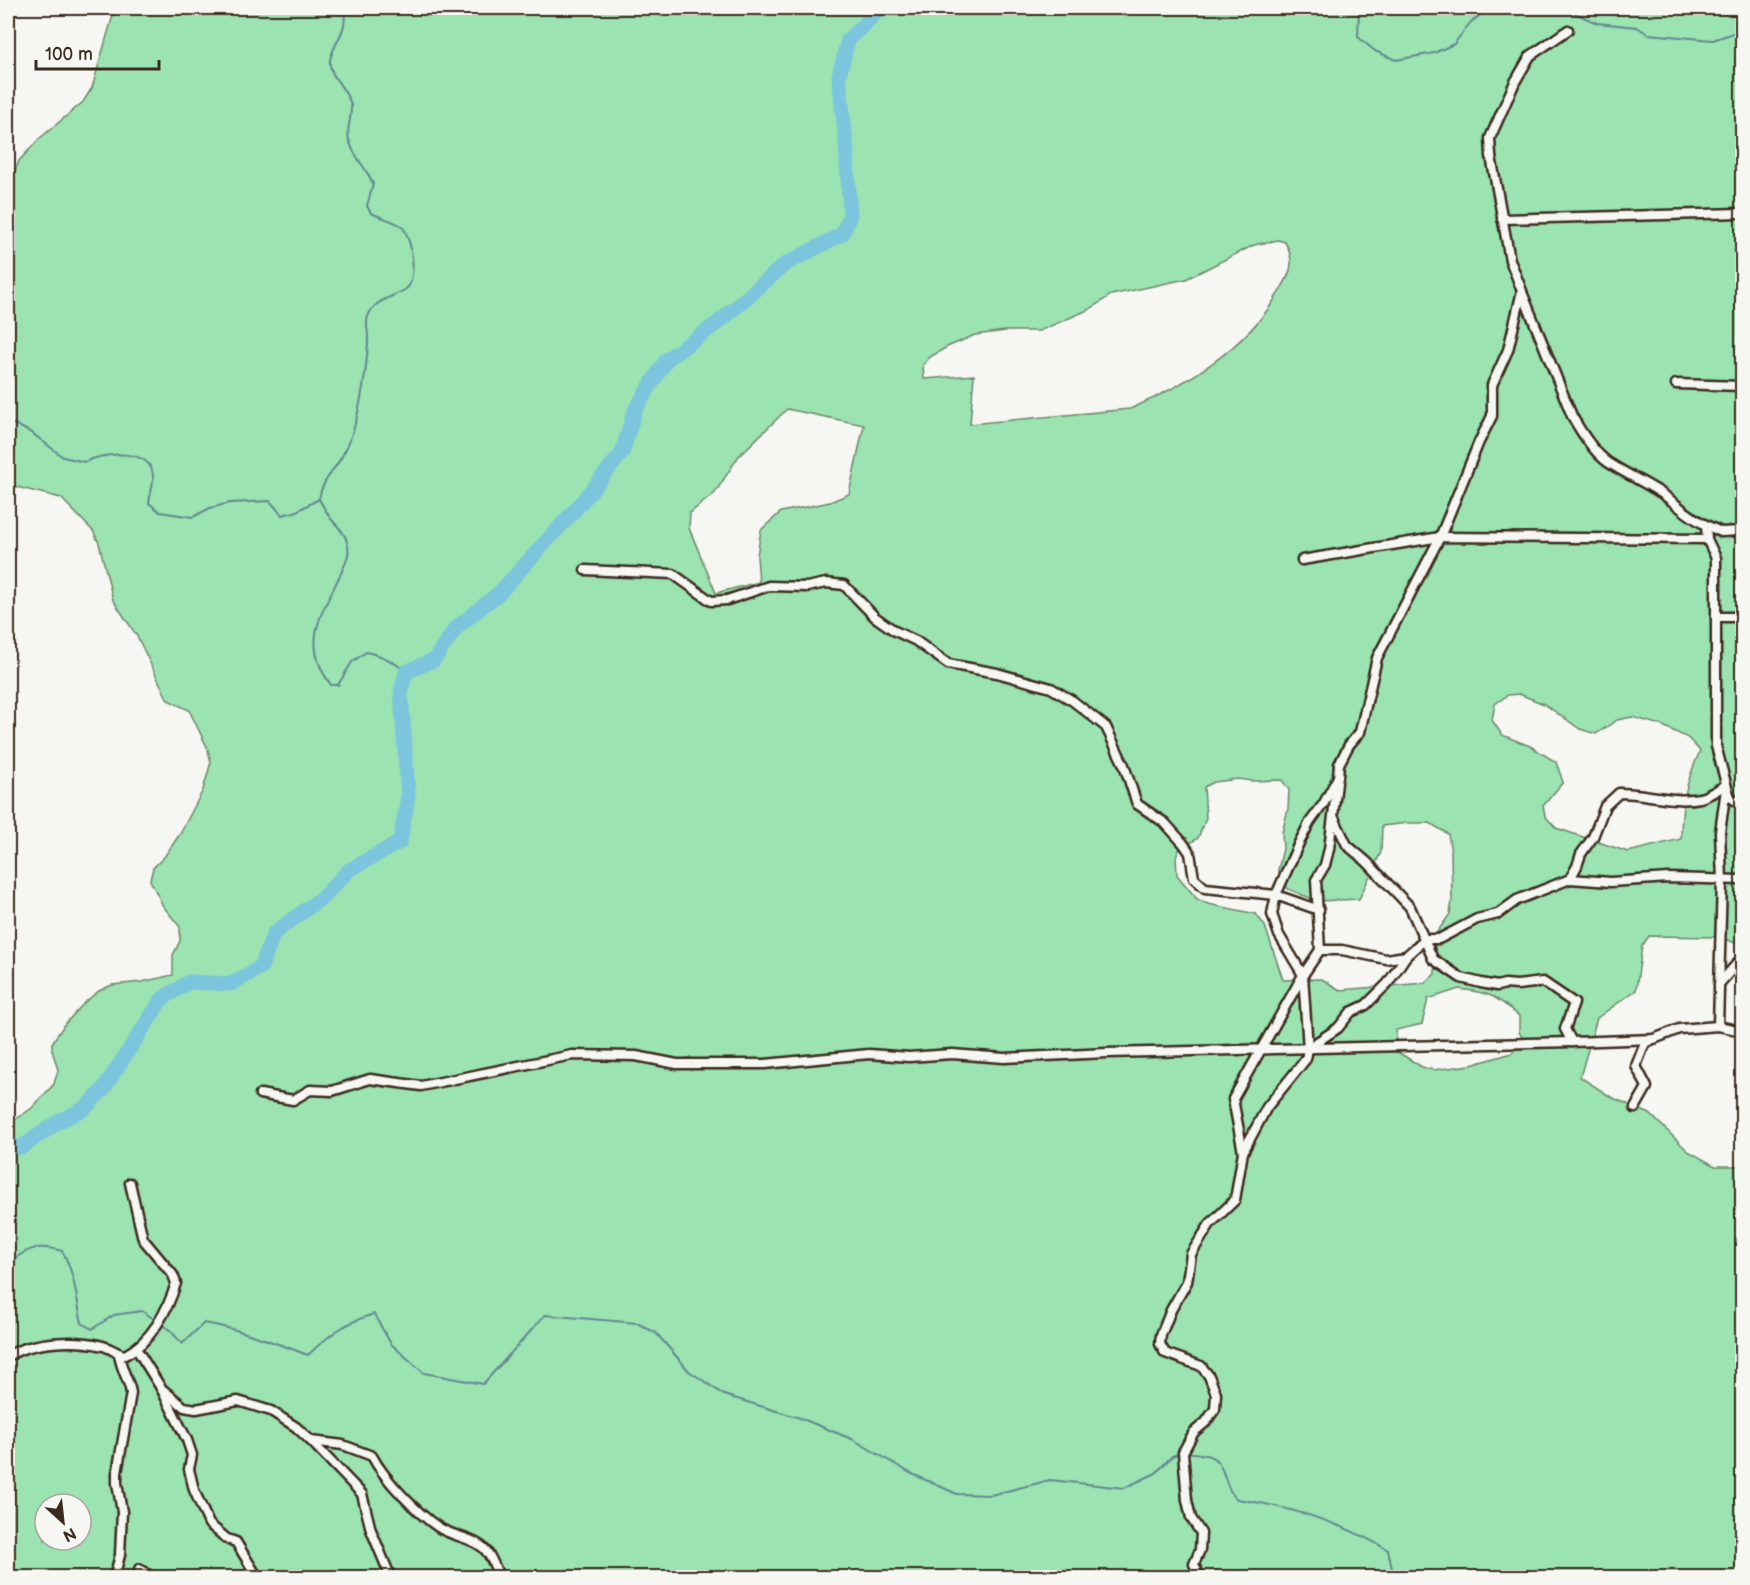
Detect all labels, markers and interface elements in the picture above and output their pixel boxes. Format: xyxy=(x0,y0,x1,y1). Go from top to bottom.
scale bar xyxy=(36,33,159,71)
text: 100 m xyxy=(45,44,93,65)
north arrow xyxy=(33,1492,93,1552)
text: N xyxy=(59,1523,79,1545)

